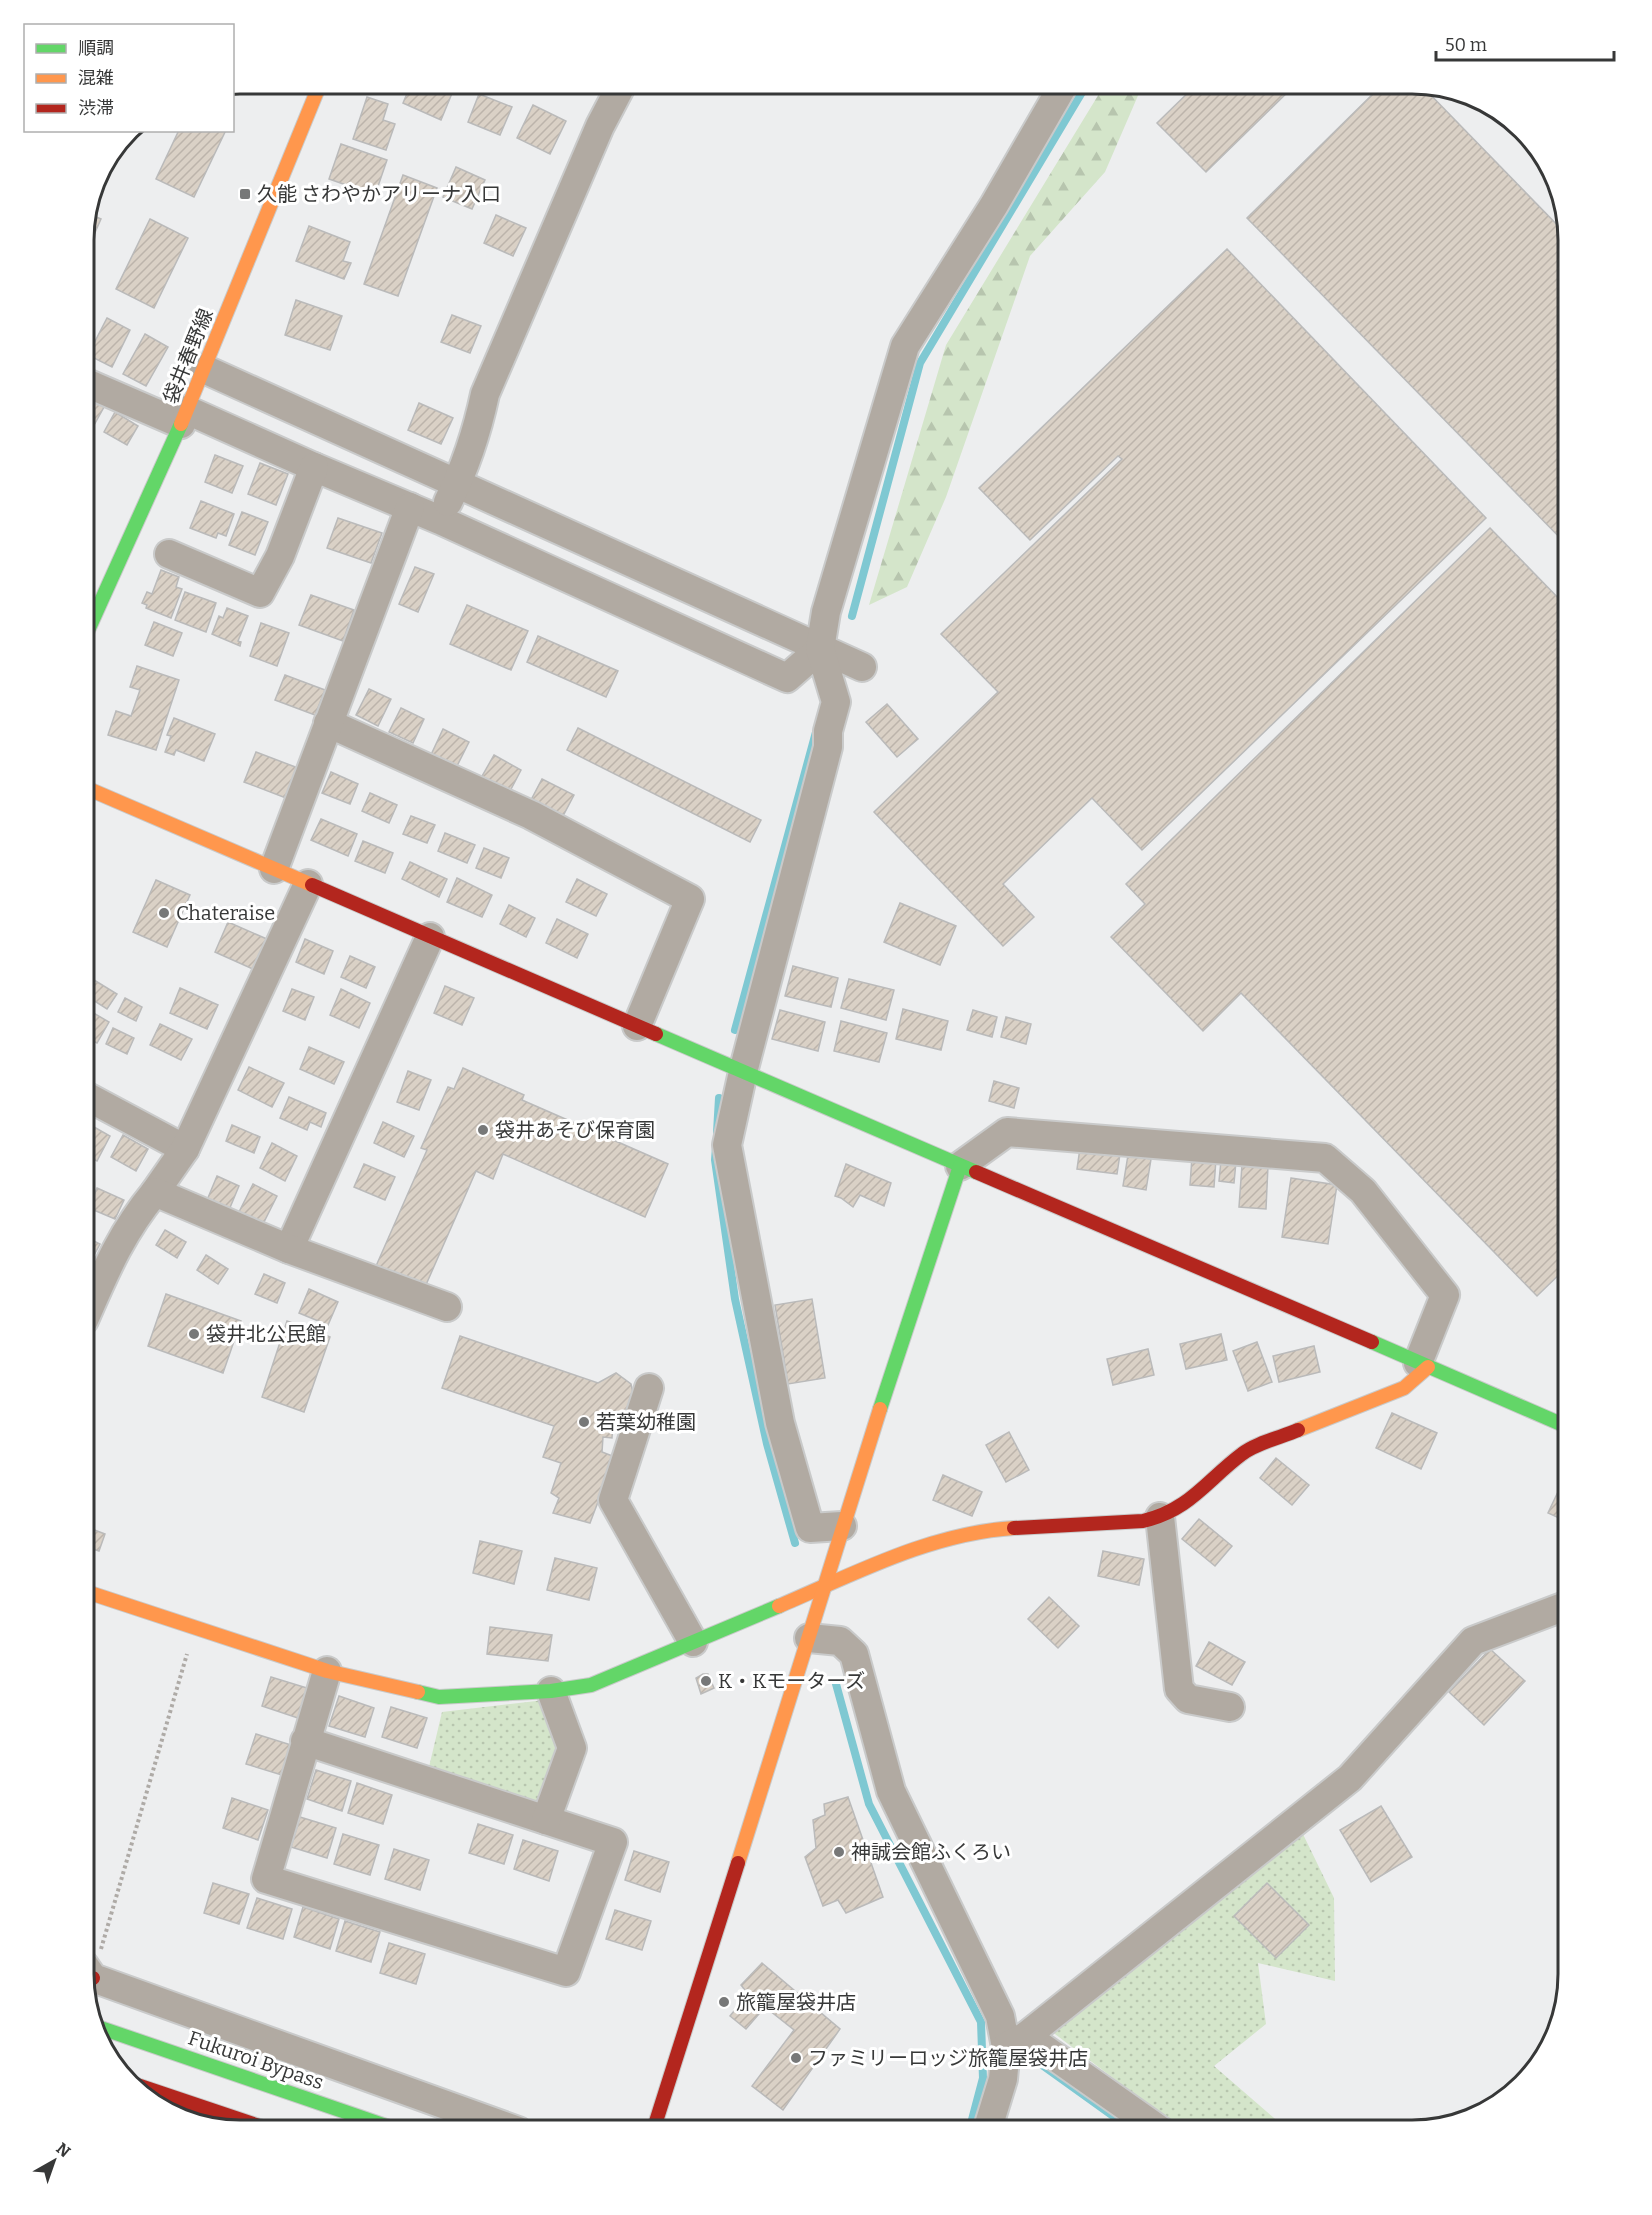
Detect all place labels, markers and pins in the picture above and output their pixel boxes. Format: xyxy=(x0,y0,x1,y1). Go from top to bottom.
place label: 久能 さわやかアリーナ入口 xyxy=(257,182,501,206)
marker: 久能 さわやかアリーナ入口 xyxy=(238,187,252,201)
place label: Chateraise xyxy=(176,901,275,925)
marker: Chateraise xyxy=(157,906,171,920)
place label: 袋井あそび保育園 xyxy=(495,1118,655,1142)
marker: 袋井あそび保育園 xyxy=(476,1123,490,1137)
place label: 袋井北公民館 xyxy=(206,1322,326,1346)
marker: 袋井北公民館 xyxy=(187,1327,201,1341)
place label: 若葉幼稚園 xyxy=(596,1410,696,1434)
marker: 若葉幼稚園 xyxy=(577,1415,591,1429)
place label: K・Kモーターズ xyxy=(718,1669,865,1693)
marker: K・Kモーターズ xyxy=(699,1674,713,1688)
place label: 神誠会館ふくろい xyxy=(851,1840,1011,1864)
marker: 神誠会館ふくろい xyxy=(832,1845,846,1859)
place label: 旅籠屋袋井店 xyxy=(736,1990,856,2014)
marker: 旅籠屋袋井店 xyxy=(717,1995,731,2009)
place label: ファミリーロッジ旅籠屋袋井店 xyxy=(808,2046,1088,2070)
marker: ファミリーロッジ旅籠屋袋井店 xyxy=(789,2051,803,2065)

